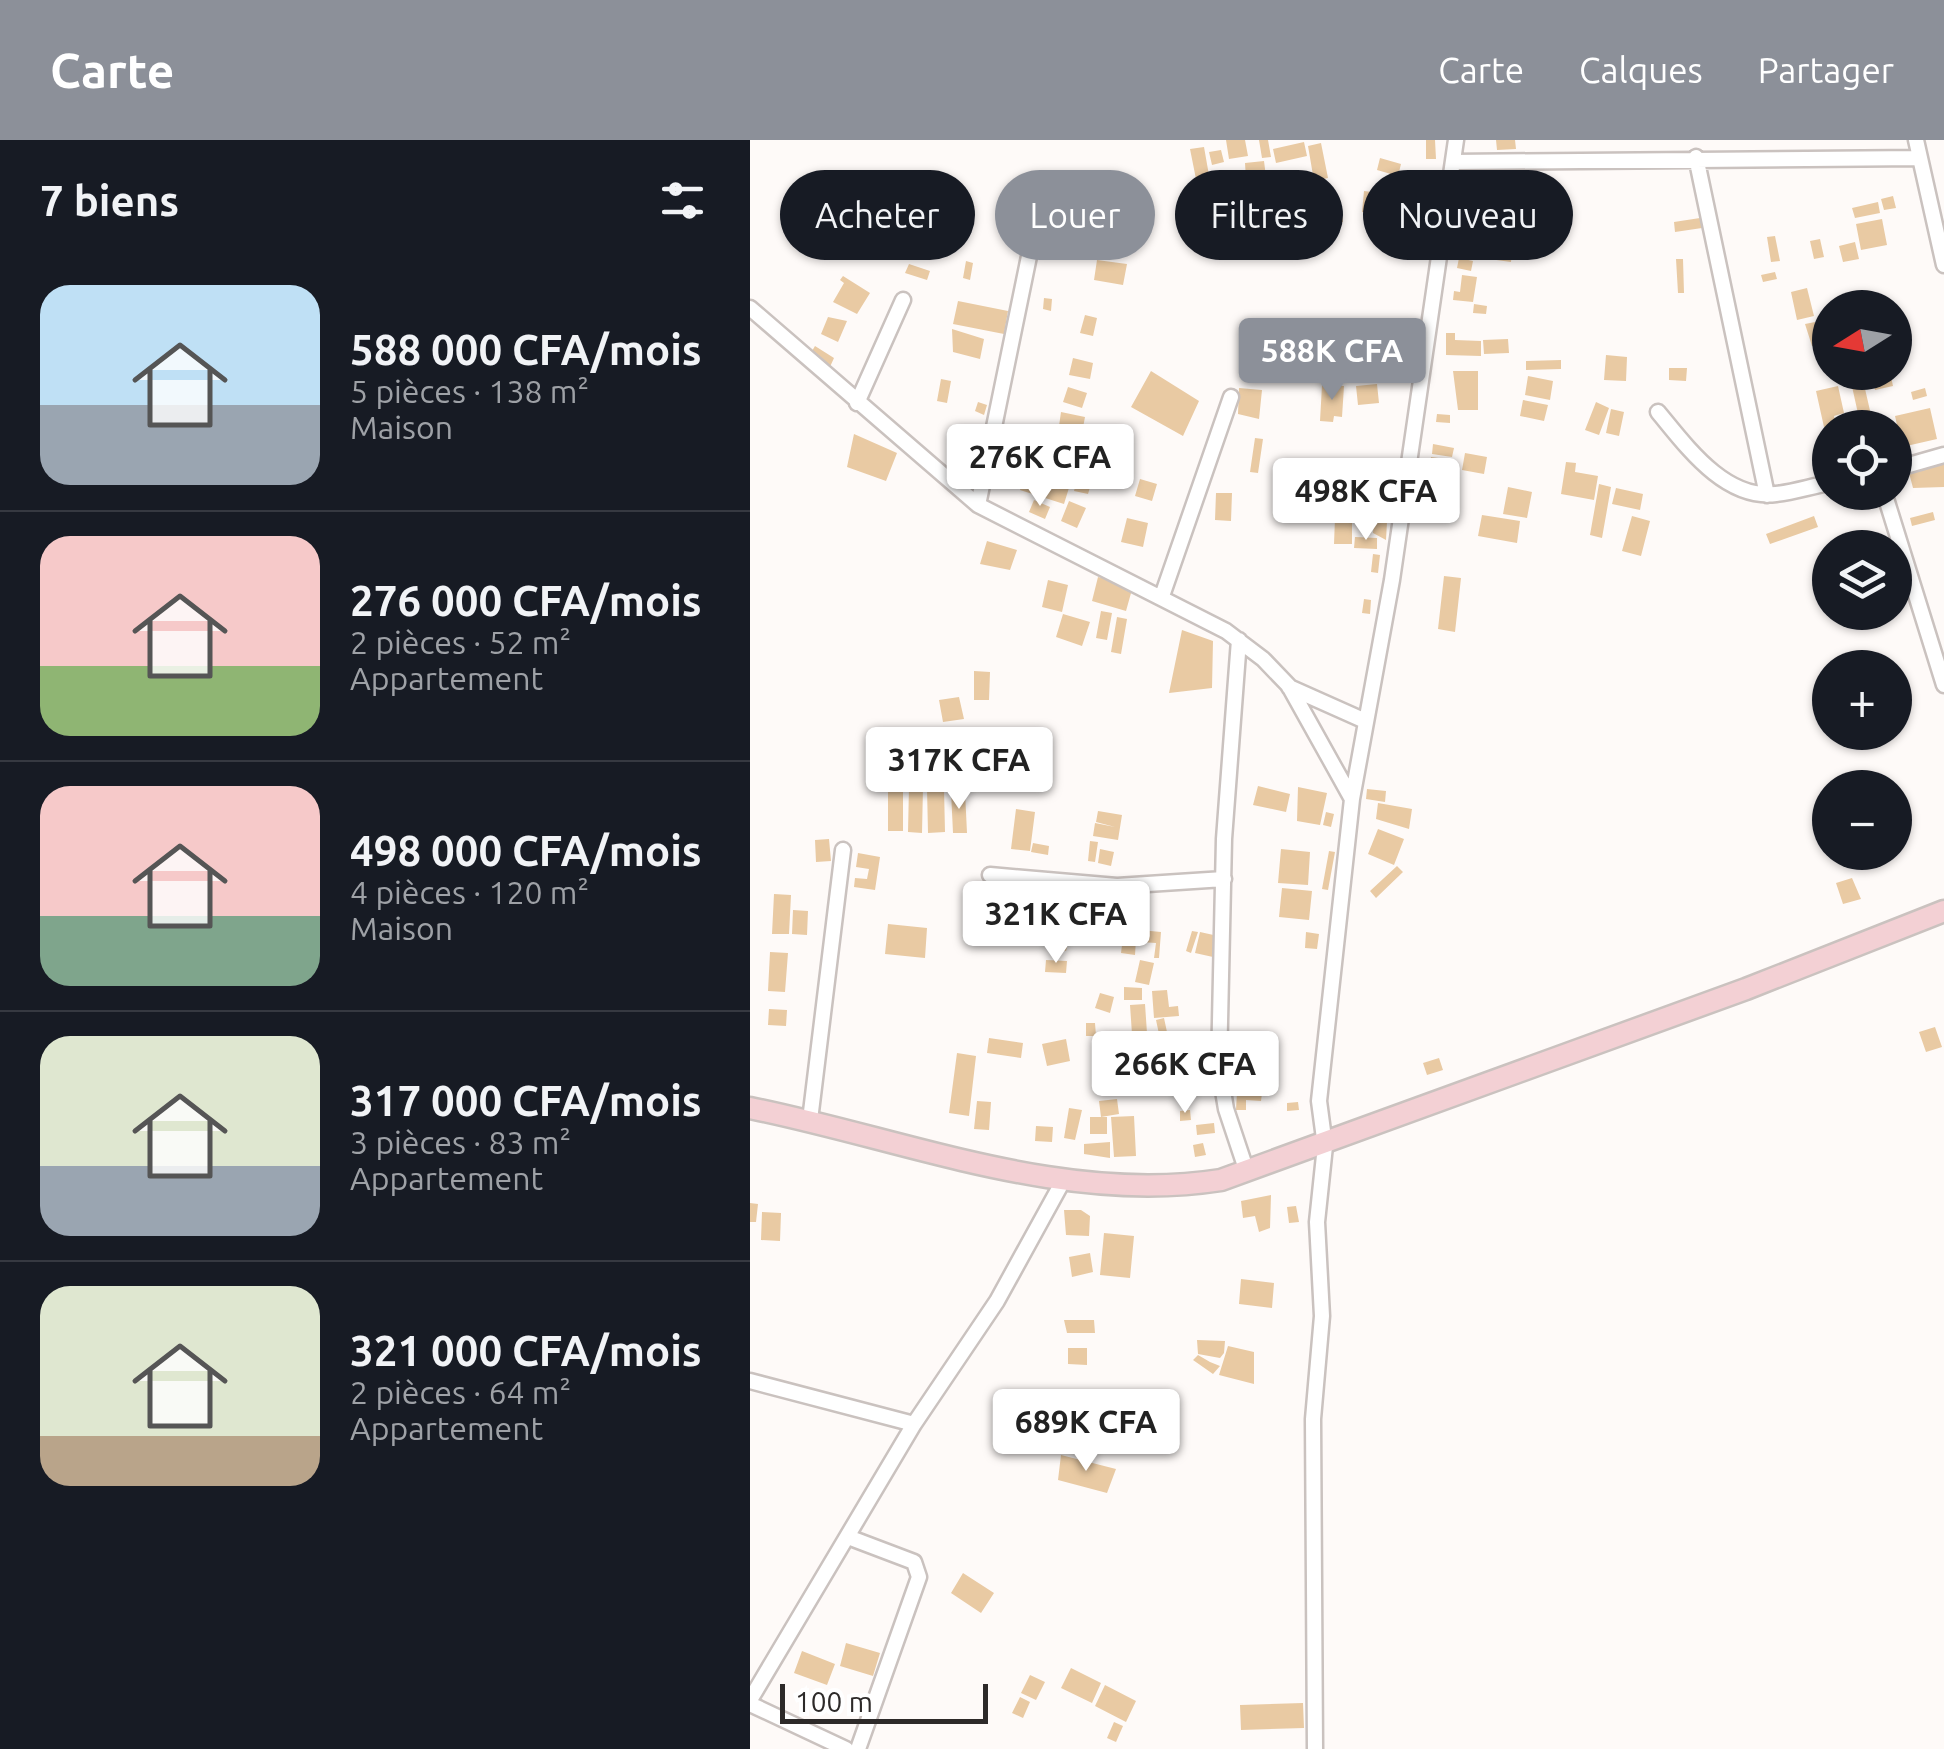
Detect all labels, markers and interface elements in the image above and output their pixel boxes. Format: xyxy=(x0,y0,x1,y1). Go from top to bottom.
text: Carte xyxy=(50,43,174,97)
text: Carte xyxy=(1438,50,1524,90)
text: Calques xyxy=(1579,50,1703,90)
text: Partager xyxy=(1758,50,1894,90)
chip: Acheter xyxy=(780,170,975,260)
chip: Louer xyxy=(995,170,1155,260)
chip: Filtres xyxy=(1175,170,1343,260)
chip: Nouveau xyxy=(1363,170,1573,260)
icon: filters xyxy=(655,173,710,228)
text: 7 biens xyxy=(40,177,179,224)
north arrow xyxy=(1812,290,1912,390)
map controls xyxy=(1812,290,1912,870)
pin: 588K CFA xyxy=(1229,318,1435,403)
icon: home xyxy=(120,325,240,445)
text: 588 000 CFA/mois xyxy=(350,326,702,373)
text: 588K CFA xyxy=(1261,332,1403,368)
text: 5 pièces · 138 m² xyxy=(350,373,589,409)
text: Maison xyxy=(350,409,453,445)
button: locate xyxy=(1812,410,1912,510)
pin: 276K CFA xyxy=(937,424,1143,509)
text: 276K CFA xyxy=(969,438,1111,474)
pin: 498K CFA xyxy=(1263,458,1469,543)
text: 498K CFA xyxy=(1295,472,1437,508)
button: layers xyxy=(1812,530,1912,630)
icon: home xyxy=(120,576,240,696)
text: 276 000 CFA/mois xyxy=(350,577,702,624)
text: 2 pièces · 52 m² xyxy=(350,624,571,660)
button: + xyxy=(1812,650,1912,750)
text: Appartement xyxy=(350,660,543,696)
pin: 317K CFA xyxy=(856,727,1062,812)
text: 317K CFA xyxy=(888,741,1030,777)
button: − xyxy=(1812,770,1912,870)
icon: home xyxy=(120,826,240,946)
text: 498 000 CFA/mois xyxy=(350,827,702,874)
text: 4 pièces · 120 m² xyxy=(350,874,589,910)
pin: 321K CFA xyxy=(953,881,1159,966)
text: 321K CFA xyxy=(985,895,1127,931)
text: Maison xyxy=(350,910,453,946)
pin: 266K CFA xyxy=(1082,1031,1288,1116)
text: 266K CFA xyxy=(1114,1045,1256,1081)
icon: home xyxy=(120,1076,240,1196)
text: 317 000 CFA/mois xyxy=(350,1077,702,1124)
text: 3 pièces · 83 m² xyxy=(350,1124,571,1160)
text: Appartement xyxy=(350,1160,543,1196)
icon: home xyxy=(120,1326,240,1446)
text: 321 000 CFA/mois xyxy=(350,1327,702,1374)
text: 2 pièces · 64 m² xyxy=(350,1374,571,1410)
pin: 689K CFA xyxy=(983,1389,1189,1474)
text: 689K CFA xyxy=(1015,1403,1157,1439)
text: Appartement xyxy=(350,1410,543,1446)
scale bar xyxy=(780,1679,988,1724)
text: 100 m xyxy=(795,1686,873,1717)

